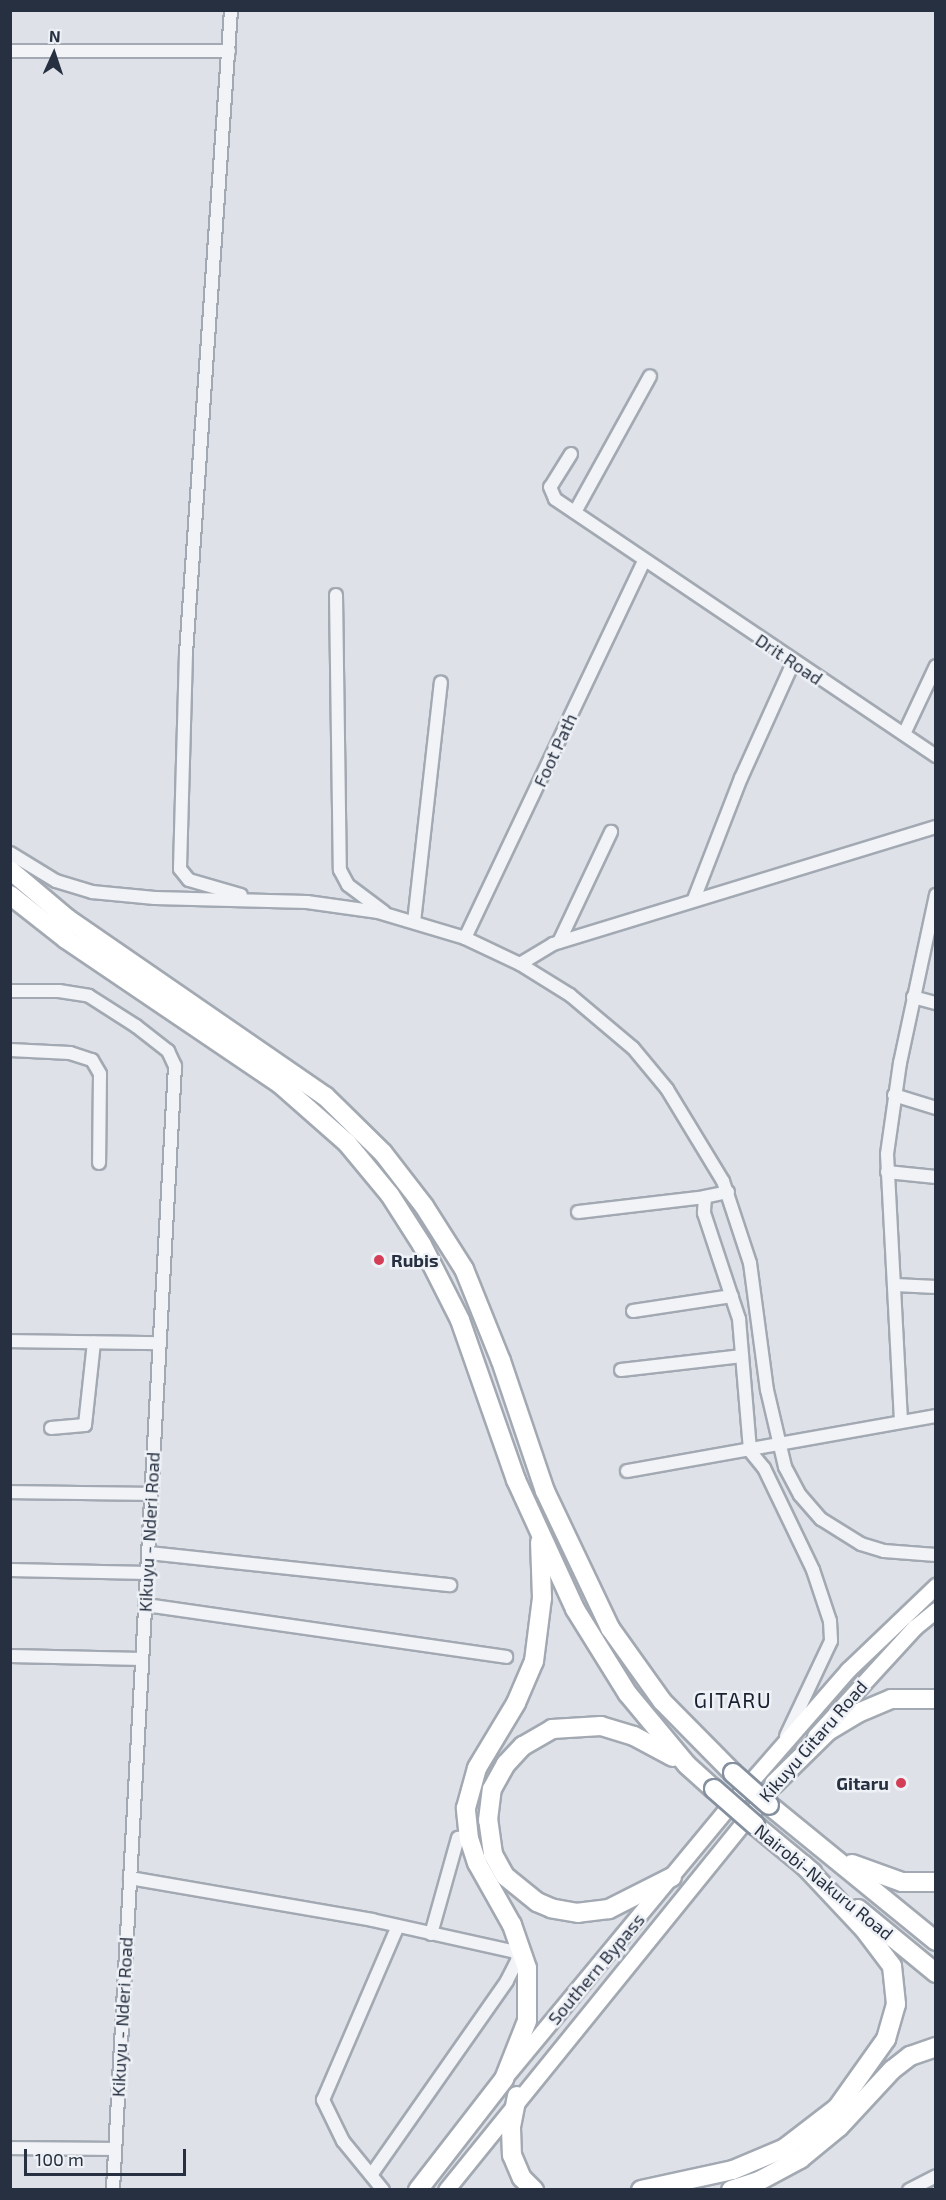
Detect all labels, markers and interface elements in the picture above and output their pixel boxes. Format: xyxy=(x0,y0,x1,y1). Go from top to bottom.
north arrow xyxy=(24,24,84,84)
text: N xyxy=(49,26,61,45)
street label: Drit Road xyxy=(751,629,827,689)
street label: Foot Path xyxy=(529,710,581,790)
place label: Rubis xyxy=(391,1249,439,1271)
marker: Rubis xyxy=(372,1253,386,1267)
street label: Kikuyu - Nderi Road xyxy=(134,1451,164,1613)
street label: Kikuyu Gitaru Road xyxy=(754,1676,872,1806)
district label: GITARU xyxy=(694,1687,772,1713)
place label: Gitaru xyxy=(836,1772,889,1794)
marker: Gitaru xyxy=(894,1776,908,1790)
street label: Nairobi-Nakuru Road xyxy=(750,1819,898,1945)
street label: Southern Bypass xyxy=(543,1909,649,2029)
street label: Kikuyu - Nderi Road xyxy=(107,1936,137,2098)
scale bar xyxy=(27,2137,189,2175)
text: 100 m xyxy=(35,2148,84,2170)

